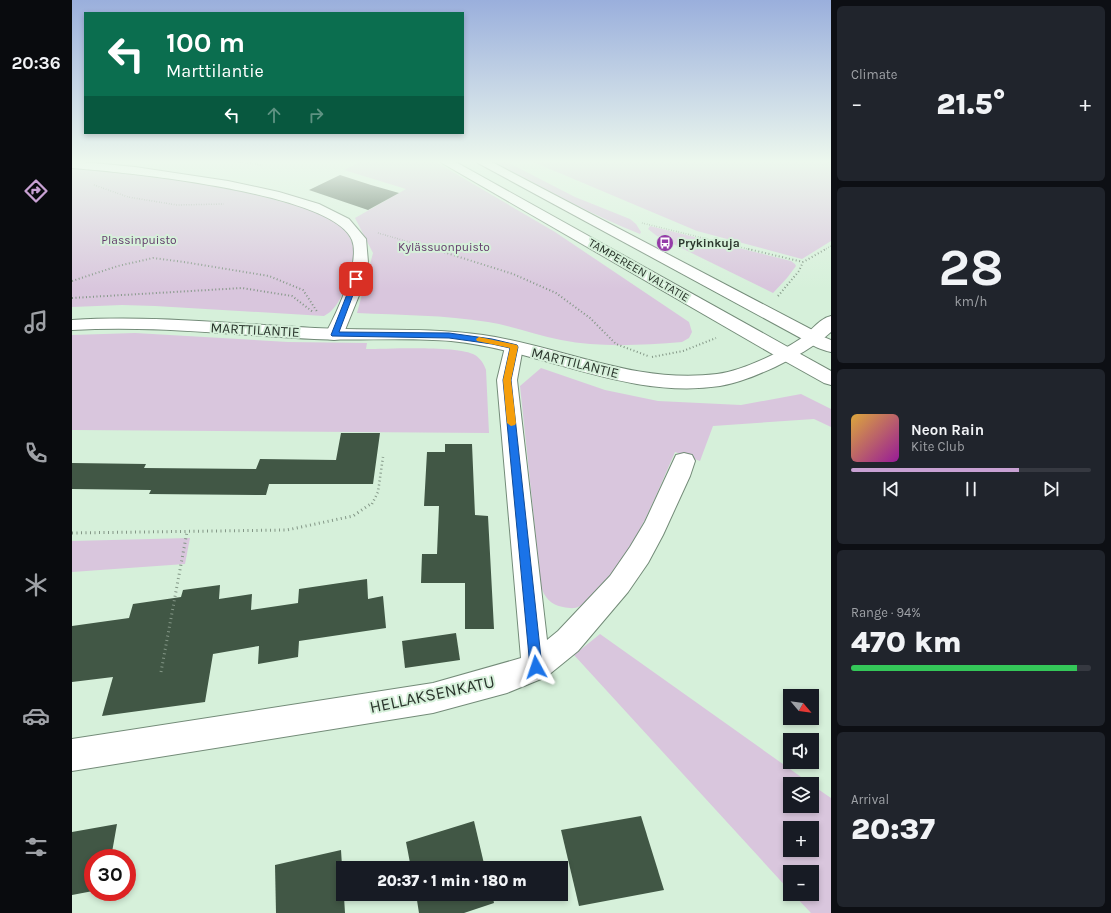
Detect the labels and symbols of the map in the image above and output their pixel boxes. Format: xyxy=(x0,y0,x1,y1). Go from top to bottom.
park label: Plassinpuisto xyxy=(101,233,177,247)
bus stop icon: Prykinkuja xyxy=(655,233,675,253)
street label: TAMPEREEN VALTATIE xyxy=(586,235,692,305)
place label: Prykinkuja xyxy=(678,236,740,250)
park label: Kylässuonpuisto xyxy=(398,240,490,254)
pin xyxy=(339,262,373,296)
street label: MARTTILANTIE xyxy=(210,319,300,341)
street label: MARTTILANTIE xyxy=(530,344,620,382)
position arrow xyxy=(515,646,557,688)
street label: HELLAKSENKATU xyxy=(368,671,496,717)
north arrow xyxy=(783,689,819,725)
speed limit sign: 30 xyxy=(84,849,136,901)

